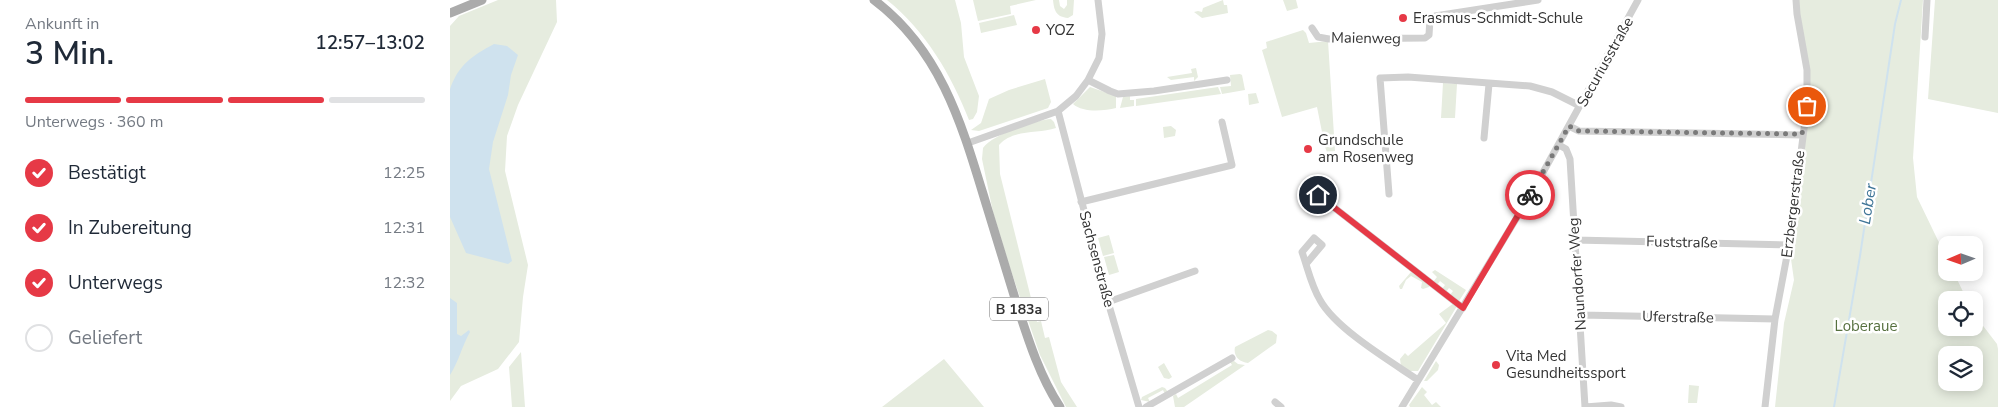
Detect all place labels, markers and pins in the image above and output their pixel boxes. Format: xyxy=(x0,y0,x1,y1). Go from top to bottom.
place label: Erasmus-Schmidt-Schule xyxy=(1413,8,1583,28)
marker: Erasmus-Schmidt-Schule xyxy=(1397,12,1409,24)
place label: YOZ xyxy=(1045,20,1075,40)
marker: YOZ xyxy=(1030,24,1042,36)
pin xyxy=(1786,85,1828,127)
place label: Grundschule am Rosenweg xyxy=(1318,130,1414,167)
marker: Grundschule am Rosenweg xyxy=(1302,143,1314,155)
pin xyxy=(1297,174,1339,216)
place label: Vita Med Gesundheitssport xyxy=(1505,346,1626,383)
marker: Vita Med Gesundheitssport xyxy=(1490,359,1502,371)

